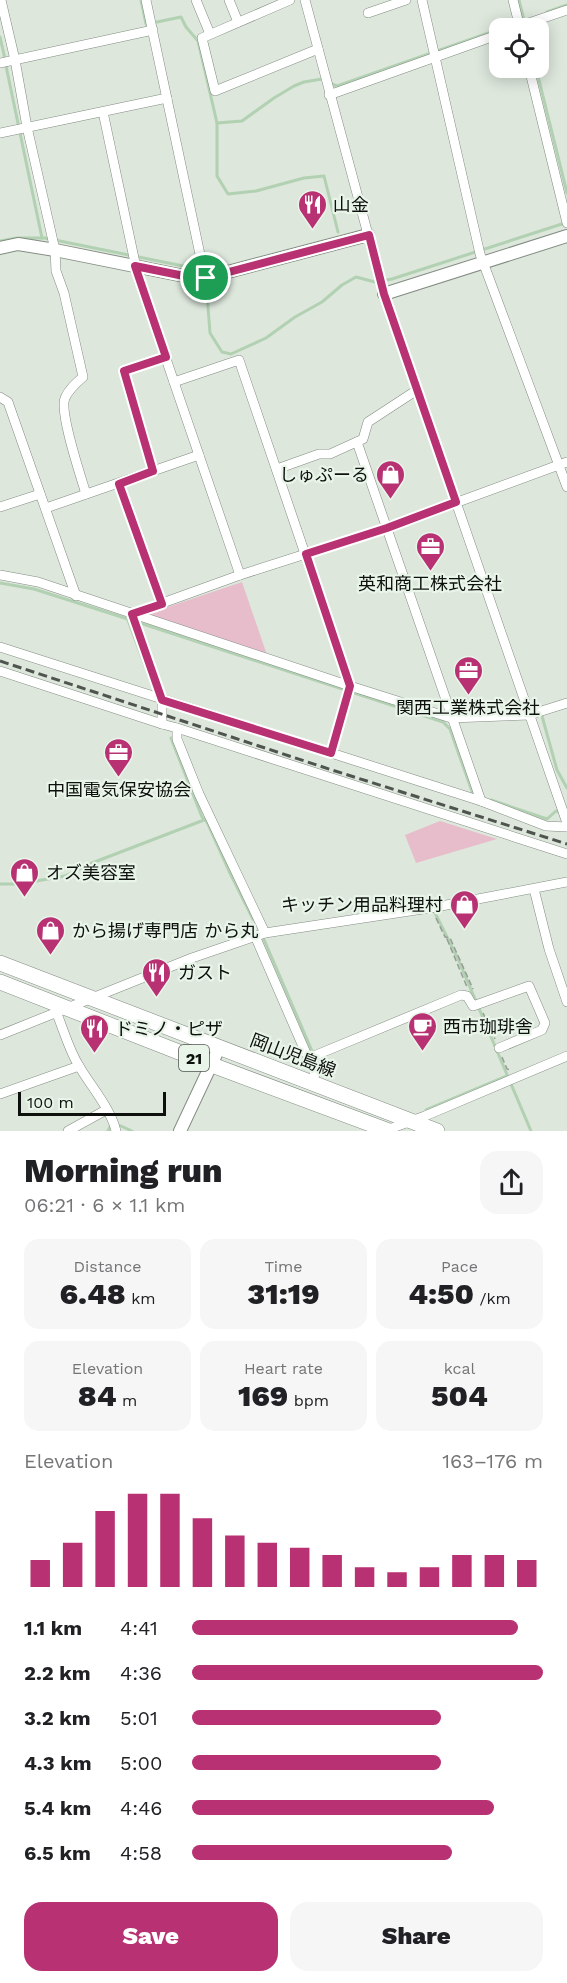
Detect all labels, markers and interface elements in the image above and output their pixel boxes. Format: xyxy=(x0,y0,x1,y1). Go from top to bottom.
map controls xyxy=(489,18,549,78)
button: locate xyxy=(489,18,549,78)
restaurant icon: 山金 xyxy=(296,188,328,230)
place label: 山金 xyxy=(333,194,369,215)
pin xyxy=(180,252,231,303)
icon: arrive xyxy=(189,261,222,294)
shop icon: しゅぷーる xyxy=(374,458,406,500)
place label: しゅぷーる xyxy=(279,464,369,485)
office icon: 英和商工株式会社 xyxy=(414,530,446,572)
place label: 英和商工株式会社 xyxy=(358,573,502,594)
office icon: 関西工業株式会社 xyxy=(452,654,484,696)
place label: 関西工業株式会社 xyxy=(396,697,540,718)
office icon: 中国電気保安協会 xyxy=(103,736,135,778)
place label: 中国電気保安協会 xyxy=(47,779,191,800)
shop icon: オズ美容室 xyxy=(9,856,41,898)
place label: オズ美容室 xyxy=(46,862,136,883)
shop icon: キッチン用品料理村 xyxy=(448,888,480,930)
place label: キッチン用品料理村 xyxy=(281,894,443,915)
shop icon: から揚げ専門店 から丸 xyxy=(35,914,67,956)
place label: から揚げ専門店 から丸 xyxy=(72,920,258,941)
restaurant icon: ガスト xyxy=(141,956,173,998)
place label: ガスト xyxy=(178,962,232,983)
cafe icon: 西市珈琲舎 xyxy=(406,1010,438,1052)
restaurant icon: ドミノ・ピザ xyxy=(78,1012,110,1054)
place label: 西市珈琲舎 xyxy=(443,1016,533,1037)
place label: ドミノ・ピザ xyxy=(115,1018,223,1039)
street label: 岡山児島線 xyxy=(247,1029,339,1081)
road number: 21 xyxy=(179,1045,209,1071)
scale bar xyxy=(18,1089,166,1116)
text: 100 m xyxy=(27,1093,74,1112)
text: Morning run xyxy=(24,1151,223,1190)
button: share xyxy=(480,1151,543,1214)
text: 06:21 · 6 × 1.1 km xyxy=(24,1193,185,1217)
text: Distance xyxy=(73,1257,142,1276)
text: Time xyxy=(264,1257,303,1276)
text: Pace xyxy=(441,1257,478,1276)
text: 6.48 xyxy=(60,1276,126,1311)
text: 31:19 xyxy=(247,1276,320,1311)
text: 4:50 xyxy=(408,1276,474,1311)
text: km xyxy=(126,1289,155,1308)
text: /km xyxy=(474,1289,511,1308)
text: Elevation xyxy=(72,1359,143,1378)
text: Heart rate xyxy=(244,1359,323,1378)
text: kcal xyxy=(444,1359,475,1378)
text: 84 xyxy=(78,1378,116,1413)
text: 169 xyxy=(238,1378,288,1413)
text: 504 xyxy=(431,1378,488,1413)
text: m xyxy=(116,1391,137,1410)
text: bpm xyxy=(288,1391,329,1410)
text: Elevation xyxy=(24,1449,113,1473)
text: 163–176 m xyxy=(442,1449,543,1473)
text: 1.1 km xyxy=(24,1616,82,1640)
text: 4:41 xyxy=(120,1616,158,1640)
text: 2.2 km xyxy=(24,1661,91,1685)
text: 4:36 xyxy=(120,1661,162,1685)
text: 3.2 km xyxy=(24,1706,91,1730)
text: 5:01 xyxy=(120,1706,158,1730)
text: 4.3 km xyxy=(24,1751,91,1775)
text: 5:00 xyxy=(120,1751,162,1775)
text: 5.4 km xyxy=(24,1796,91,1820)
text: 4:46 xyxy=(120,1796,163,1820)
text: 6.5 km xyxy=(24,1841,91,1865)
text: 4:58 xyxy=(120,1841,162,1865)
button: Save xyxy=(24,1902,278,1971)
button: Share xyxy=(290,1902,543,1971)

